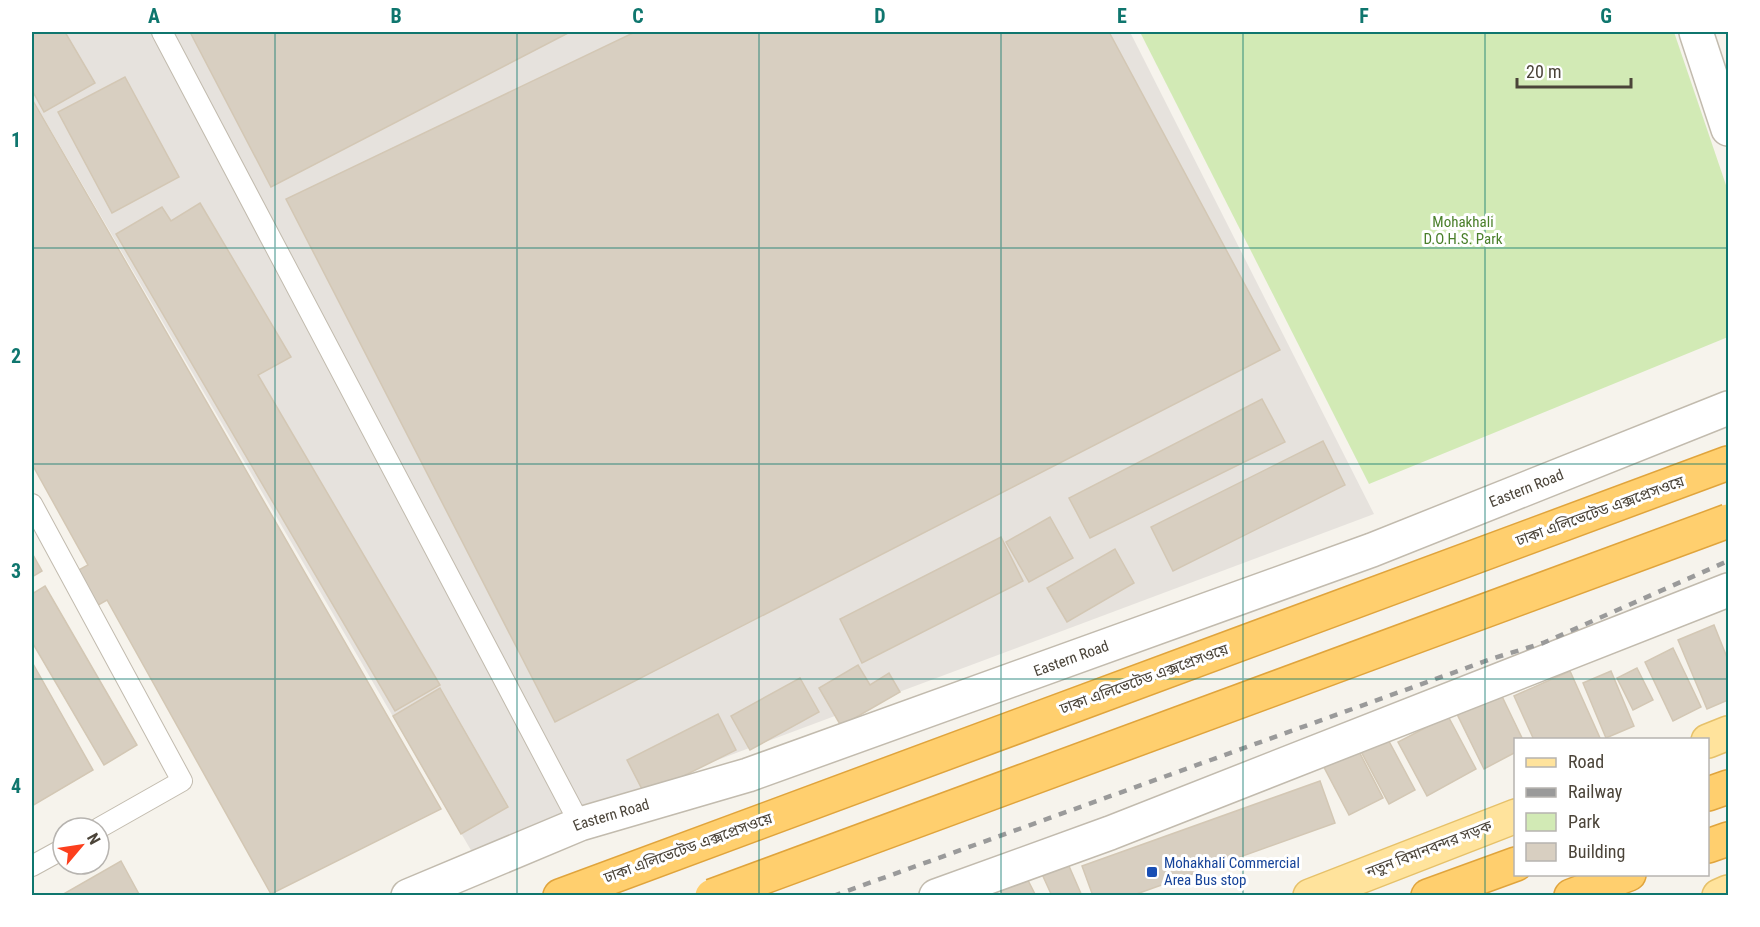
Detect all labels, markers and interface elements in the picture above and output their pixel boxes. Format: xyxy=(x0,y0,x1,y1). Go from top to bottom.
text: A xyxy=(148,4,160,28)
text: B xyxy=(390,4,402,28)
text: C xyxy=(632,4,644,28)
text: D xyxy=(874,4,886,28)
text: E xyxy=(1117,4,1127,28)
text: F xyxy=(1359,4,1369,28)
text: G xyxy=(1600,4,1612,28)
scale bar xyxy=(1517,51,1631,89)
text: 20 m xyxy=(1526,61,1561,82)
text: 1 xyxy=(11,128,21,152)
park label: Mohakhali D.O.H.S. Park xyxy=(1423,213,1503,248)
text: 2 xyxy=(11,344,21,368)
street label: Eastern Road xyxy=(1487,466,1566,511)
street label: ঢাকা এলিভেটেড এক্সপ্রেসওয়ে xyxy=(1512,472,1687,550)
text: 3 xyxy=(11,559,21,583)
street label: Eastern Road xyxy=(1031,637,1111,680)
street label: ঢাকা এলিভেটেড এক্সপ্রেসওয়ে xyxy=(1056,640,1231,718)
legend xyxy=(1514,738,1709,876)
text: Road xyxy=(1568,751,1604,772)
text: 4 xyxy=(11,774,21,798)
text: Railway xyxy=(1568,781,1623,802)
street label: Eastern Road xyxy=(570,795,651,835)
street label: ঢাকা এলিভেটেড এক্সপ্রেসওয়ে xyxy=(600,809,775,887)
text: Park xyxy=(1568,811,1600,832)
north arrow xyxy=(51,816,111,876)
street label: নতুন বিমানবন্দর সড়ক xyxy=(1363,816,1495,882)
text: N xyxy=(83,830,104,848)
text: Building xyxy=(1568,841,1625,862)
place label: Mohakhali Commercial Area Bus stop xyxy=(1164,854,1300,889)
marker: Mohakhali Commercial Area Bus stop xyxy=(1145,865,1159,879)

